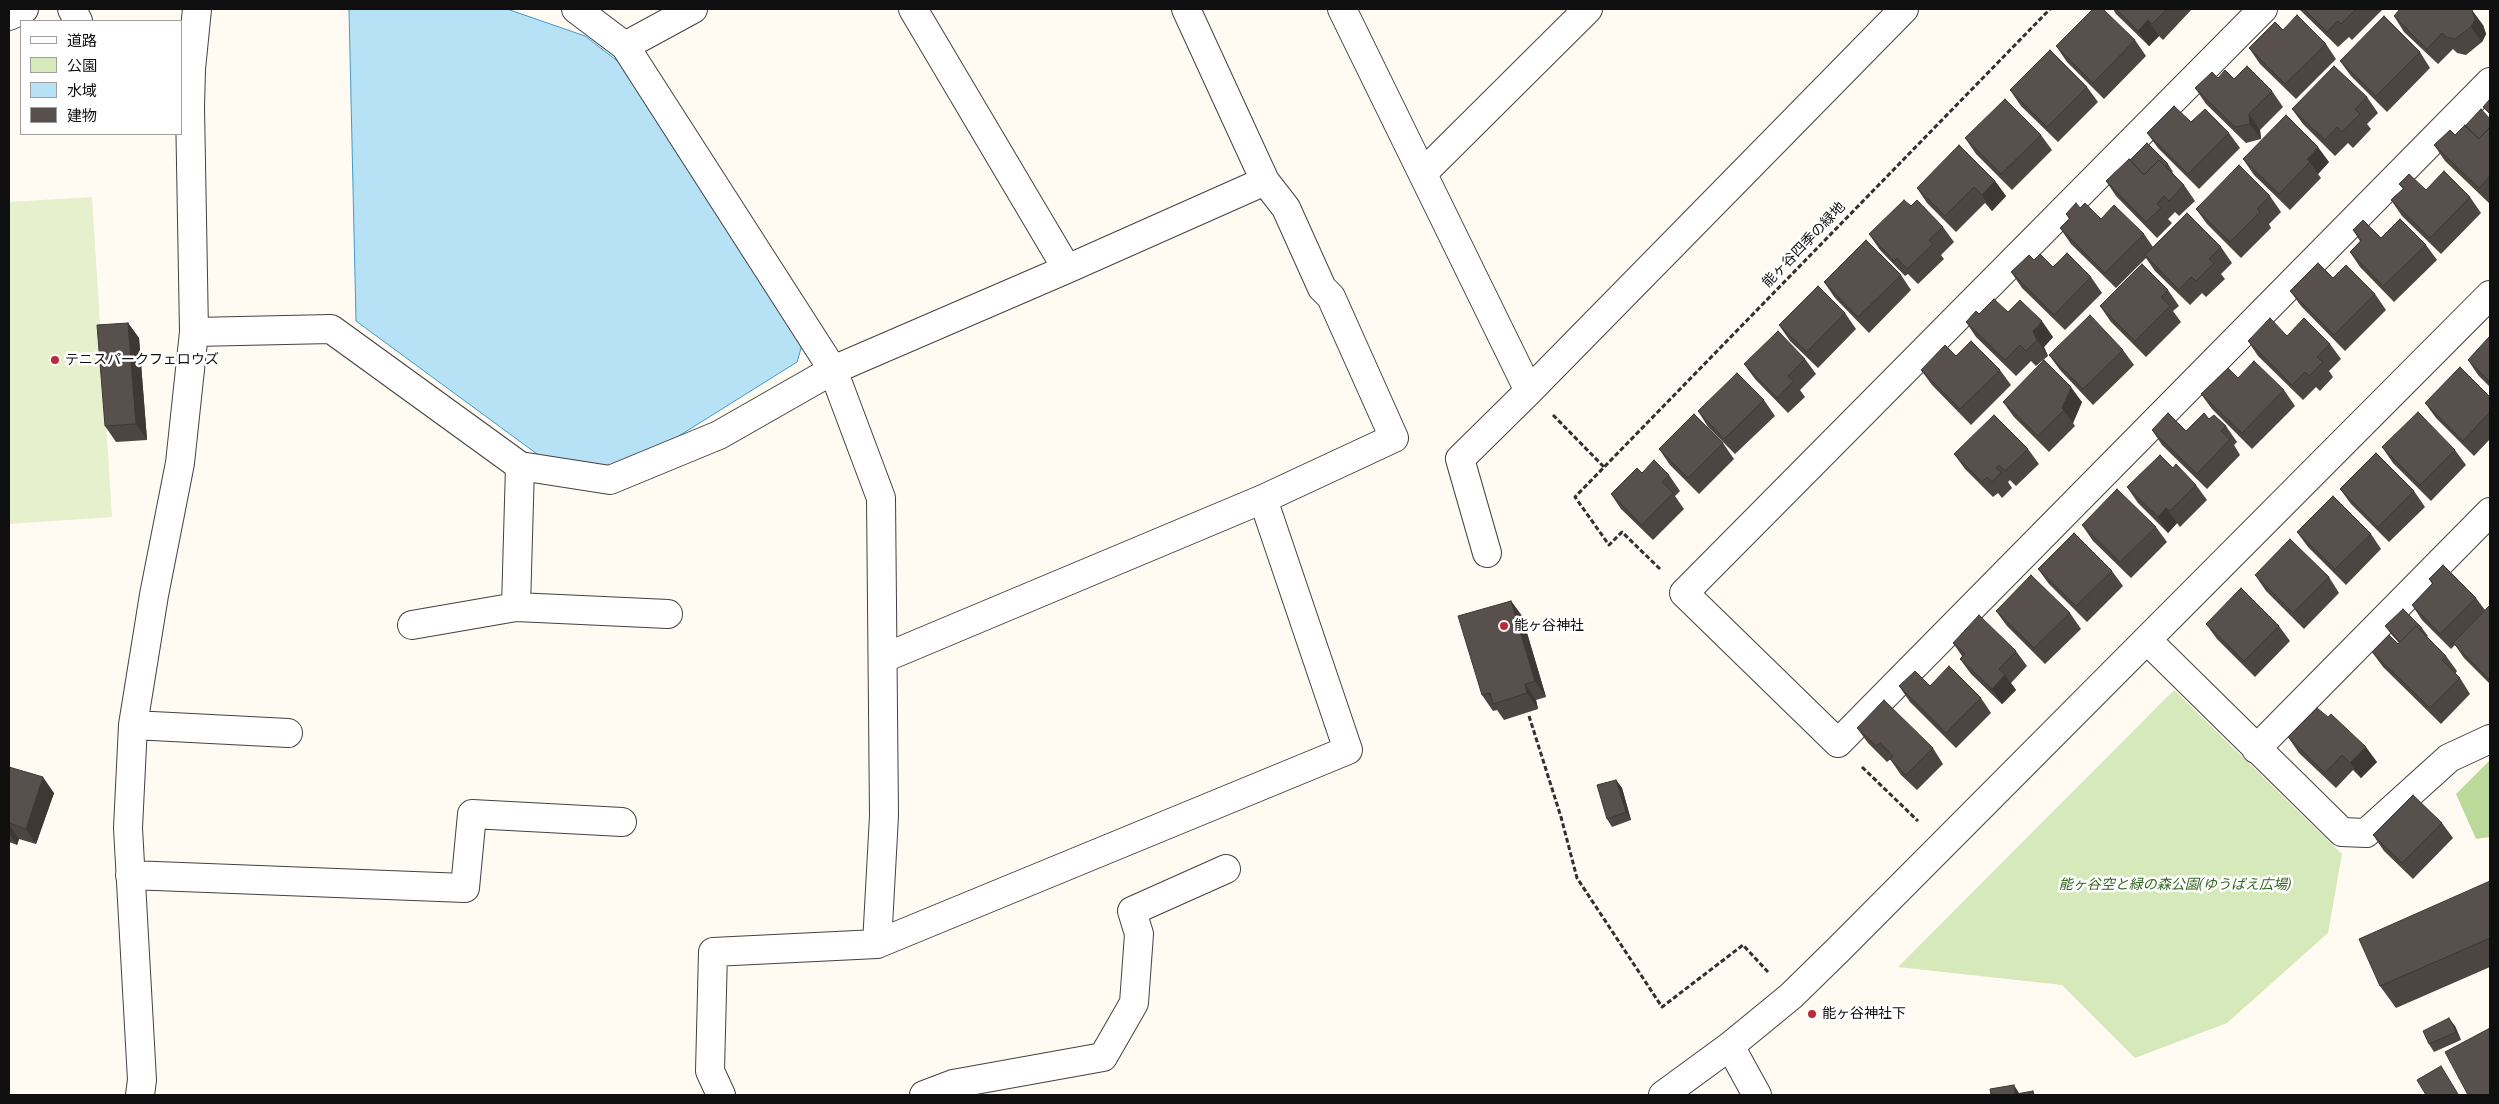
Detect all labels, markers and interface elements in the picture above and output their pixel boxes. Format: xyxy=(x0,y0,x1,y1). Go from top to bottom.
legend xyxy=(20,20,182,135)
text: 道路 xyxy=(67,31,97,50)
text: 公園 xyxy=(67,56,97,75)
text: 水域 xyxy=(67,81,97,100)
text: 建物 xyxy=(67,106,97,125)
street label: 能ヶ谷四季の緑地 xyxy=(1759,199,1849,291)
place label: テニスパークフェロウズ xyxy=(65,352,219,368)
marker: テニスパークフェロウズ xyxy=(49,354,61,366)
place label: 能ヶ谷神社 xyxy=(1514,618,1584,634)
marker: 能ヶ谷神社 xyxy=(1498,620,1510,632)
park label: 能ヶ谷空と緑の森公園(ゆうばえ広場) xyxy=(2059,877,2291,893)
place label: 能ヶ谷神社下 xyxy=(1822,1006,1906,1022)
marker: 能ヶ谷神社下 xyxy=(1806,1008,1818,1020)

